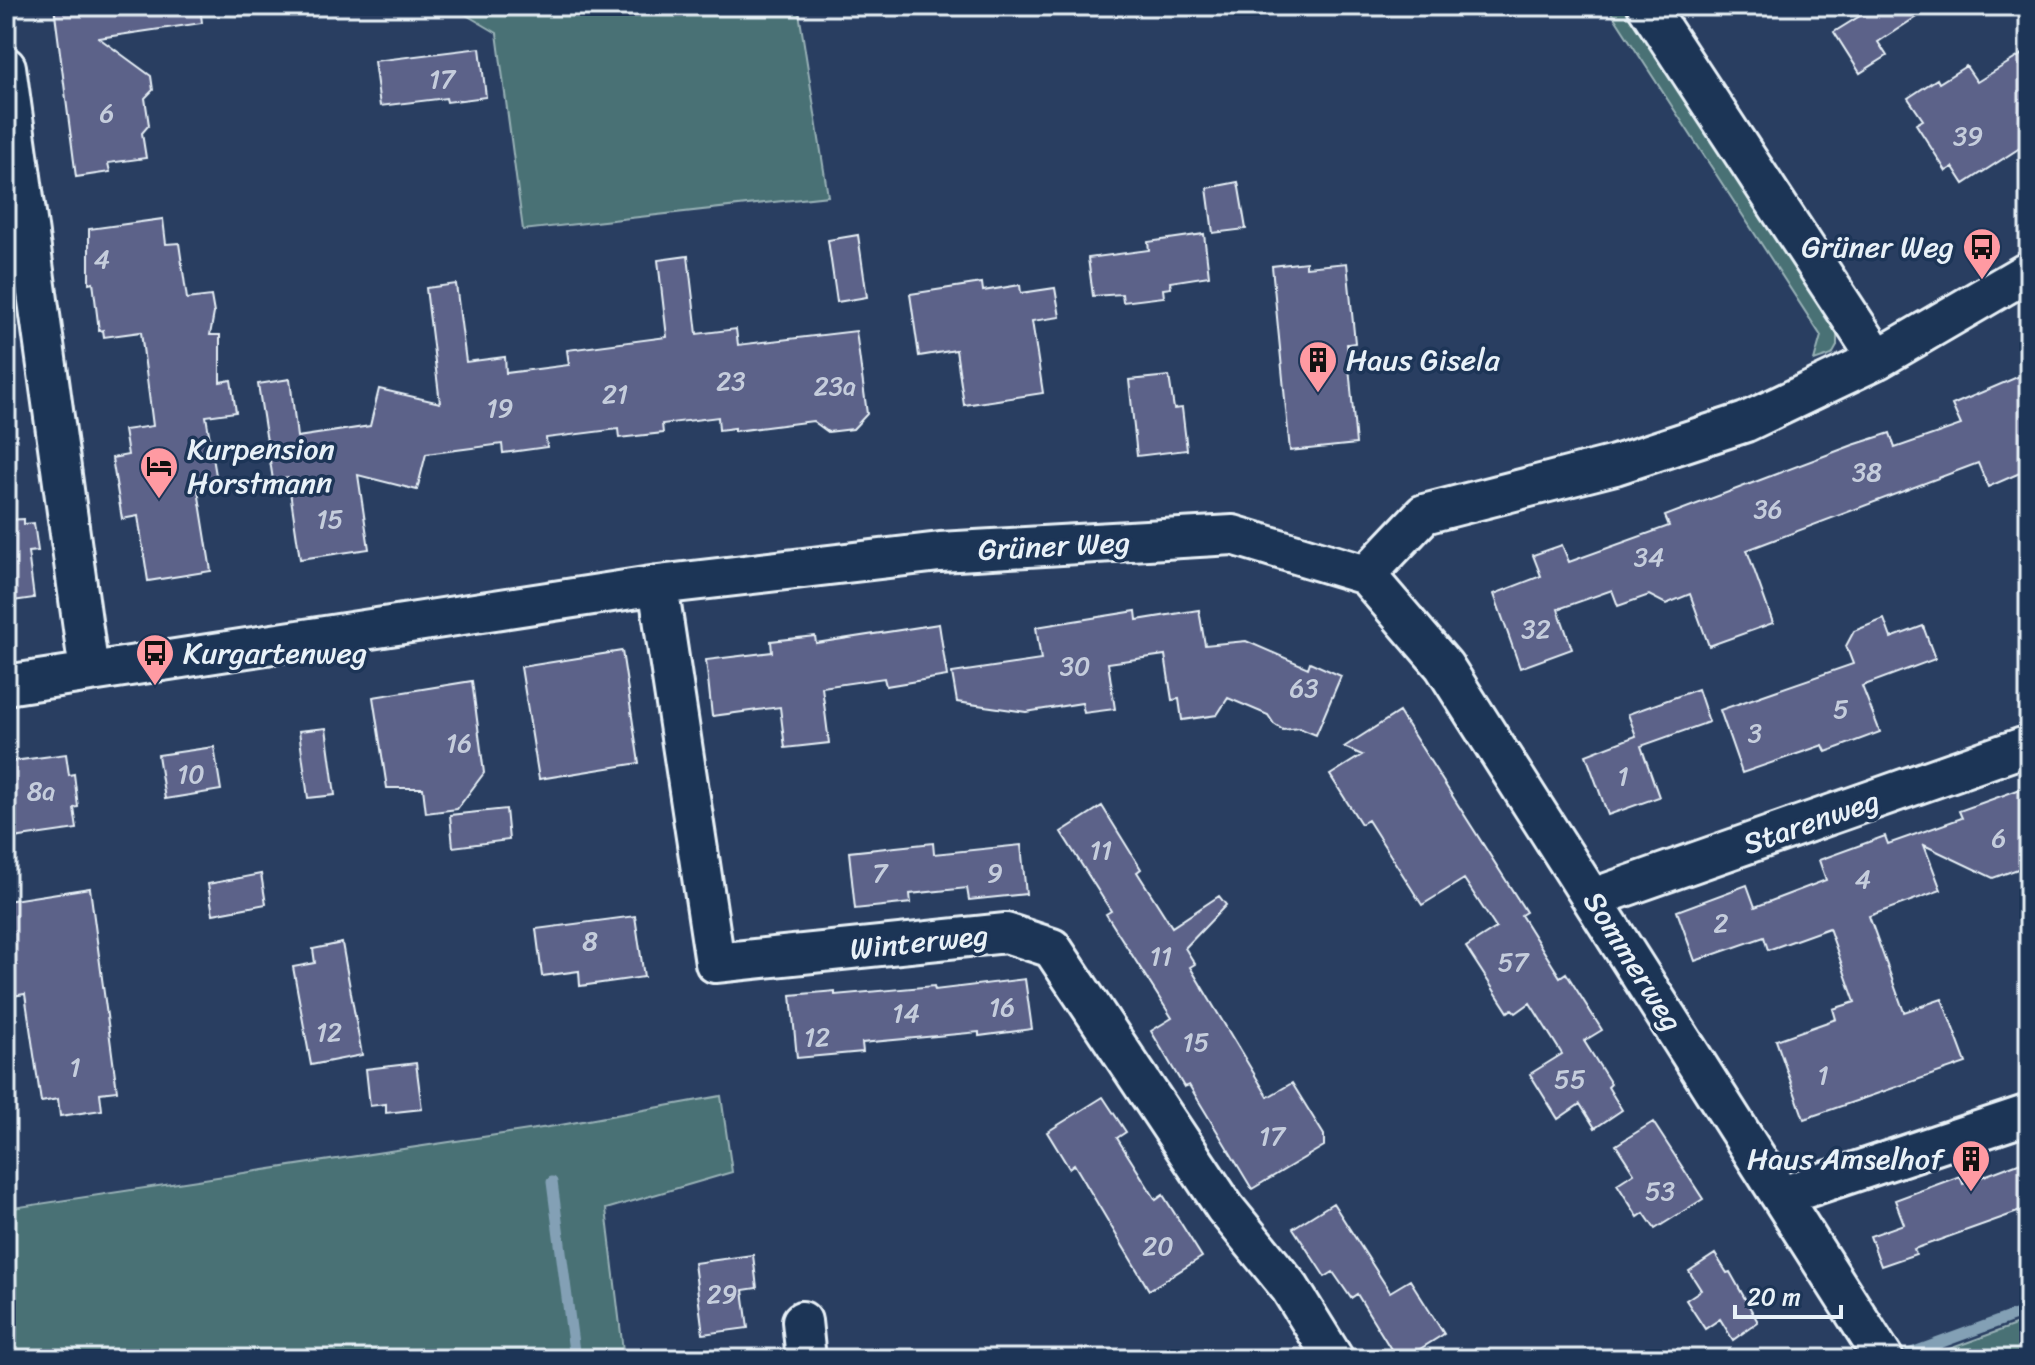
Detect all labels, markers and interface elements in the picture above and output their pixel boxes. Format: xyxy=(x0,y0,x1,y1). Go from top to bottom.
house number: 17 xyxy=(429,56,457,102)
house number: 6 xyxy=(100,90,114,136)
house number: 39 xyxy=(1953,113,1983,159)
place label: Grüner Weg xyxy=(1802,220,1954,274)
bus stop icon: Grüner Weg xyxy=(1961,226,2003,281)
house number: 4 xyxy=(94,236,110,282)
place label: Haus Gisela xyxy=(1346,333,1501,387)
building icon: Haus Gisela xyxy=(1297,339,1339,394)
house number: 23 xyxy=(716,358,746,404)
house number: 23a xyxy=(814,363,856,409)
house number: 21 xyxy=(602,371,628,417)
house number: 19 xyxy=(486,385,514,431)
place label: Kurpension Horstmann xyxy=(187,422,335,510)
hotel icon: Kurpension Horstmann xyxy=(138,445,180,500)
house number: 38 xyxy=(1852,449,1882,495)
house number: 36 xyxy=(1753,486,1783,532)
house number: 15 xyxy=(316,496,344,542)
street label: Grüner Weg xyxy=(976,515,1132,577)
house number: 34 xyxy=(1634,534,1664,580)
house number: 32 xyxy=(1521,606,1551,652)
place label: Kurgartenweg xyxy=(183,626,367,680)
bus stop icon: Kurgartenweg xyxy=(134,632,176,687)
house number: 30 xyxy=(1060,643,1090,689)
house number: 63 xyxy=(1289,665,1319,711)
house number: 5 xyxy=(1833,686,1849,732)
house number: 3 xyxy=(1748,710,1762,756)
house number: 16 xyxy=(446,720,472,766)
house number: 10 xyxy=(177,751,205,797)
house number: 1 xyxy=(1617,753,1629,799)
house number: 8a xyxy=(27,768,55,814)
street label: Starenweg xyxy=(1735,773,1887,871)
house number: 6 xyxy=(1992,815,2006,861)
house number: 11 xyxy=(1090,827,1112,873)
house number: 7 xyxy=(873,850,890,896)
house number: 9 xyxy=(987,850,1003,896)
house number: 4 xyxy=(1855,856,1871,902)
street label: Sommerweg xyxy=(1568,880,1698,1042)
house number: 2 xyxy=(1713,900,1729,946)
street label: Winterweg xyxy=(847,908,991,976)
house number: 8 xyxy=(582,918,598,964)
house number: 11 xyxy=(1150,933,1172,979)
house number: 57 xyxy=(1498,939,1531,985)
house number: 16 xyxy=(989,984,1015,1030)
house number: 14 xyxy=(892,990,920,1036)
house number: 12 xyxy=(316,1009,342,1055)
house number: 12 xyxy=(804,1014,830,1060)
house number: 15 xyxy=(1182,1019,1210,1065)
house number: 1 xyxy=(69,1044,81,1090)
house number: 1 xyxy=(1817,1052,1829,1098)
house number: 55 xyxy=(1554,1056,1586,1102)
house number: 17 xyxy=(1259,1113,1287,1159)
place label: Haus Amselhof xyxy=(1747,1132,1946,1186)
building icon: Haus Amselhof xyxy=(1950,1138,1992,1193)
house number: 53 xyxy=(1645,1168,1675,1214)
house number: 20 xyxy=(1142,1223,1174,1269)
scale bar xyxy=(1735,1269,1841,1319)
house number: 29 xyxy=(707,1271,737,1317)
text: 20 m xyxy=(1747,1276,1801,1318)

